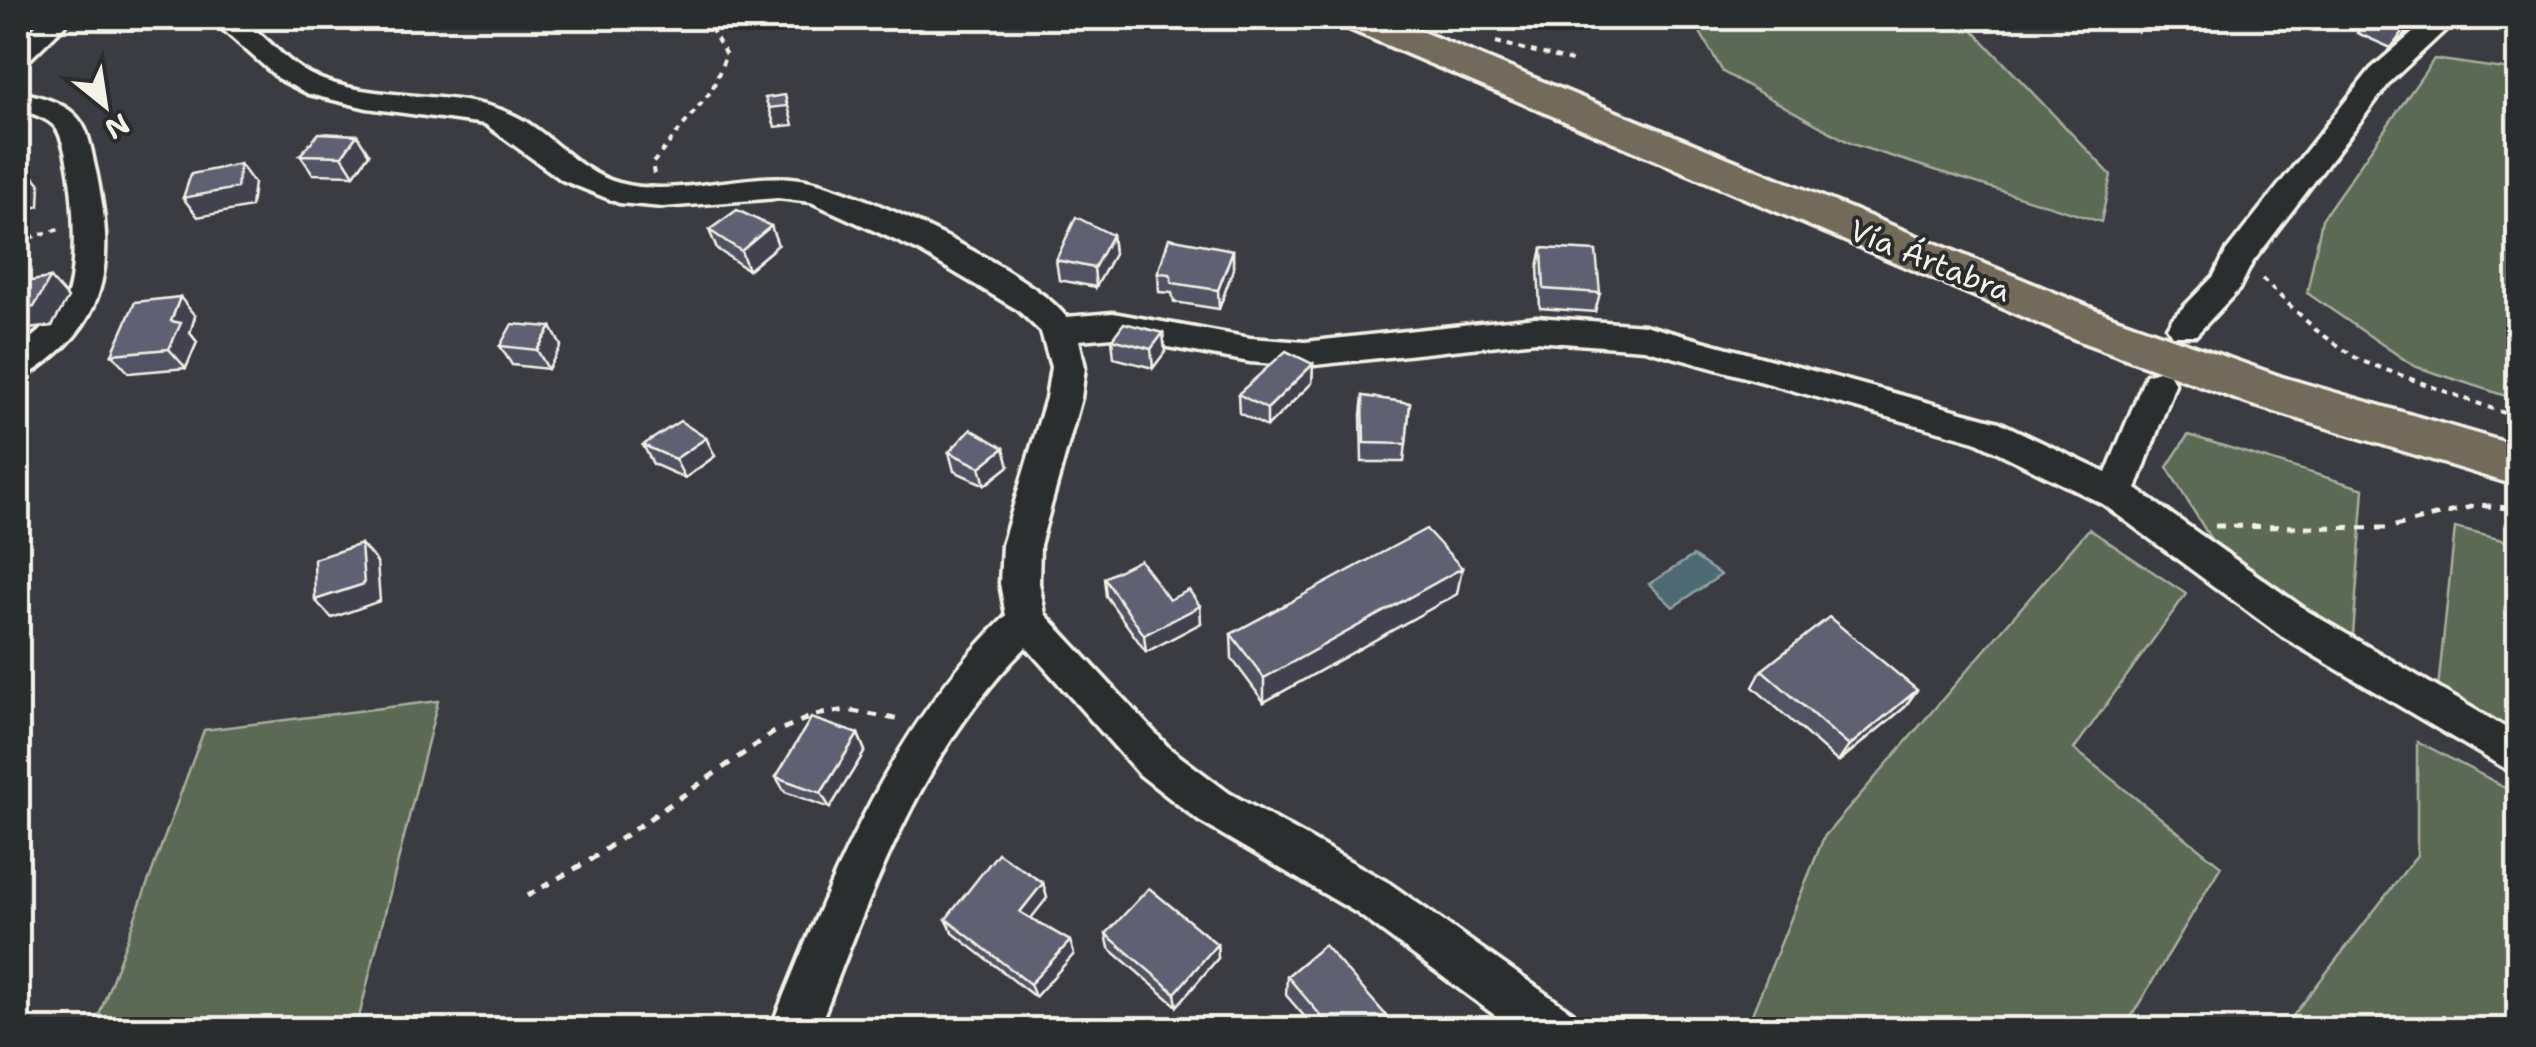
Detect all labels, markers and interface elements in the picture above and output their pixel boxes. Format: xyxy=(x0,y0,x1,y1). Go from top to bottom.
north arrow xyxy=(55,55,155,155)
text: N xyxy=(98,105,137,149)
street label: Vía Ártabra xyxy=(1843,210,2017,312)

